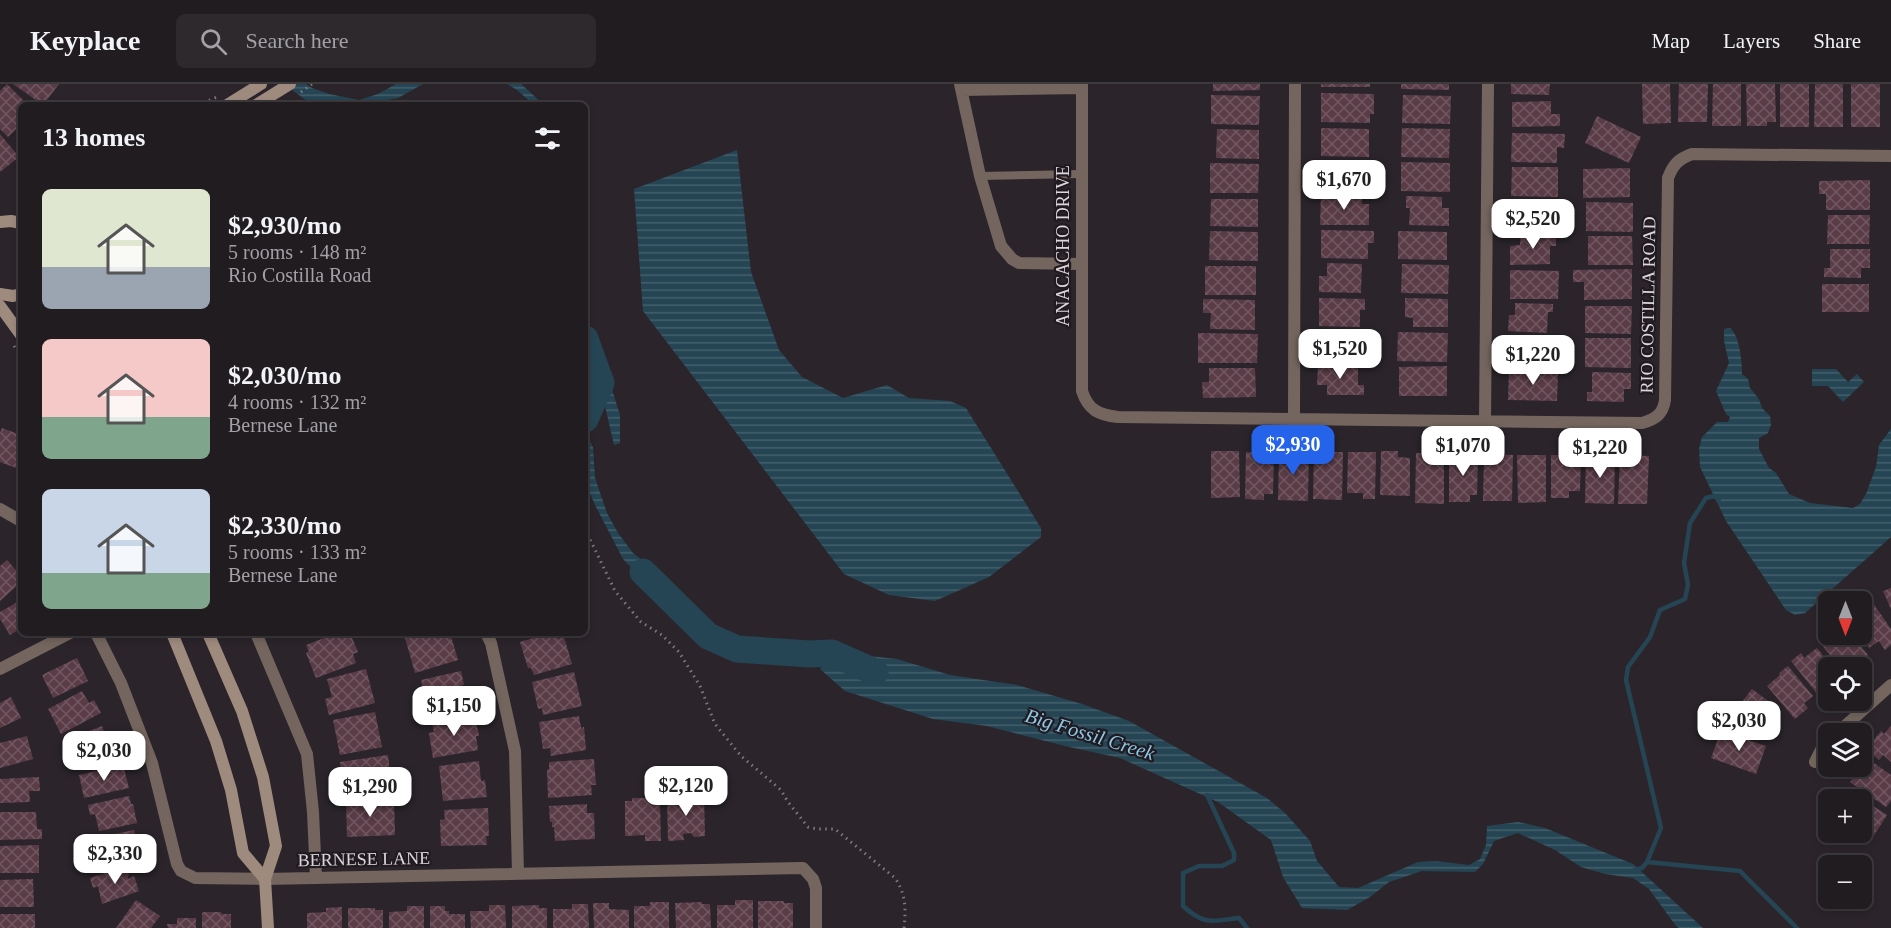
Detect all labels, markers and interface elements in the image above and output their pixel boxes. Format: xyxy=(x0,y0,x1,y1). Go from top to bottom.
search box xyxy=(176,14,596,68)
text: Keyplace xyxy=(30,25,140,56)
icon: search xyxy=(197,25,230,58)
text: Search here xyxy=(245,28,349,53)
text: Map xyxy=(1652,29,1690,53)
text: Layers xyxy=(1723,29,1780,53)
text: Share xyxy=(1813,29,1861,53)
icon: filters xyxy=(531,122,564,155)
text: 13 homes xyxy=(42,123,145,152)
pin: $1,670 xyxy=(1295,160,1393,211)
street label: ANACACHO DRIVE xyxy=(1053,165,1073,327)
text: $1,670 xyxy=(1317,168,1372,190)
pin: $2,520 xyxy=(1484,199,1582,250)
text: $2,520 xyxy=(1506,207,1561,229)
text: $2,930/mo xyxy=(228,211,341,240)
icon: home xyxy=(90,213,162,285)
street label: RIO COSTILLA ROAD xyxy=(1636,216,1660,394)
text: 5 rooms · 148 m² xyxy=(228,241,366,263)
text: Rio Costilla Road xyxy=(228,264,371,286)
pin: $1,520 xyxy=(1291,329,1389,380)
pin: $1,220 xyxy=(1484,335,1582,386)
text: $1,520 xyxy=(1313,337,1368,359)
text: $1,220 xyxy=(1506,343,1561,365)
text: $2,030/mo xyxy=(228,361,341,390)
icon: home xyxy=(90,363,162,435)
text: 4 rooms · 132 m² xyxy=(228,391,366,413)
text: Bernese Lane xyxy=(228,414,337,436)
pin: $2,930 xyxy=(1244,425,1342,476)
pin: $1,070 xyxy=(1414,426,1512,477)
pin: $1,220 xyxy=(1551,428,1649,479)
text: $2,930 xyxy=(1266,433,1321,455)
text: $1,070 xyxy=(1436,434,1491,456)
text: $1,220 xyxy=(1573,436,1628,458)
text: $2,330/mo xyxy=(228,511,341,540)
icon: home xyxy=(90,513,162,585)
text: 5 rooms · 133 m² xyxy=(228,541,366,563)
text: Bernese Lane xyxy=(228,564,337,586)
north arrow xyxy=(1818,591,1872,645)
map controls xyxy=(1818,591,1872,909)
button: locate xyxy=(1818,657,1872,711)
pin: $1,150 xyxy=(405,686,503,737)
text: $1,150 xyxy=(427,694,482,716)
pin: $2,030 xyxy=(1690,701,1788,752)
water label: Big Fossil Creek xyxy=(1023,704,1158,765)
text: $2,030 xyxy=(1712,709,1767,731)
button: layers xyxy=(1818,723,1872,777)
pin: $2,030 xyxy=(55,731,153,782)
text: $2,030 xyxy=(77,739,132,761)
pin: $2,120 xyxy=(637,766,735,817)
pin: $1,290 xyxy=(321,767,419,818)
text: $2,120 xyxy=(659,774,714,796)
text: $1,290 xyxy=(343,775,398,797)
button: + xyxy=(1818,789,1872,843)
pin: $2,330 xyxy=(66,834,164,885)
text: $2,330 xyxy=(88,842,143,864)
street label: BERNESE LANE xyxy=(298,848,430,870)
button: − xyxy=(1818,855,1872,909)

